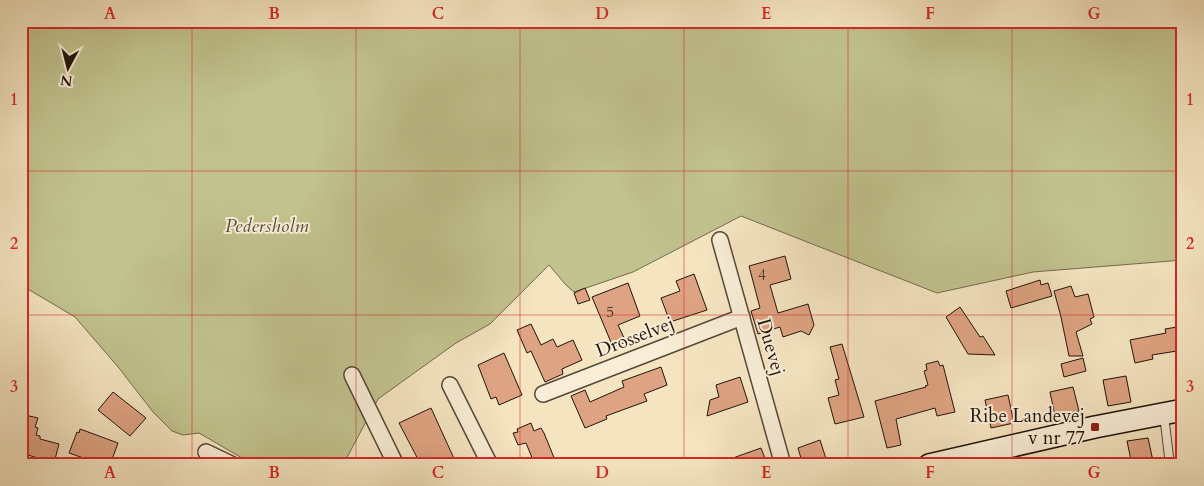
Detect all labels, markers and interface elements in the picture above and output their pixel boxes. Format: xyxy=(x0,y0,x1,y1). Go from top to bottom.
text: A xyxy=(104,3,116,25)
text: B xyxy=(268,3,280,25)
text: C xyxy=(432,3,444,25)
text: D xyxy=(595,3,609,25)
text: E xyxy=(761,3,771,25)
text: F xyxy=(925,3,935,25)
text: G xyxy=(1087,3,1101,25)
north arrow xyxy=(42,42,92,92)
text: N xyxy=(59,70,74,91)
text: 1 xyxy=(10,89,18,111)
text: 1 xyxy=(1186,89,1194,111)
park label: Pedersholm xyxy=(225,213,310,239)
text: 2 xyxy=(10,233,18,255)
text: 2 xyxy=(1186,233,1194,255)
house number: 4 xyxy=(758,264,766,286)
house number: 5 xyxy=(606,301,614,323)
street label: Drosselvej xyxy=(592,310,678,364)
street label: Duevej xyxy=(750,315,792,379)
text: 3 xyxy=(10,376,18,398)
text: 3 xyxy=(1186,376,1194,398)
place label: Ribe Landevej v nr 77 xyxy=(970,403,1085,451)
marker: Ribe Landevej v nr 77 xyxy=(1089,421,1101,433)
text: A xyxy=(104,462,116,484)
text: B xyxy=(268,462,280,484)
text: C xyxy=(432,462,444,484)
text: D xyxy=(595,462,609,484)
text: E xyxy=(761,462,771,484)
text: F xyxy=(925,462,935,484)
text: G xyxy=(1087,462,1101,484)

